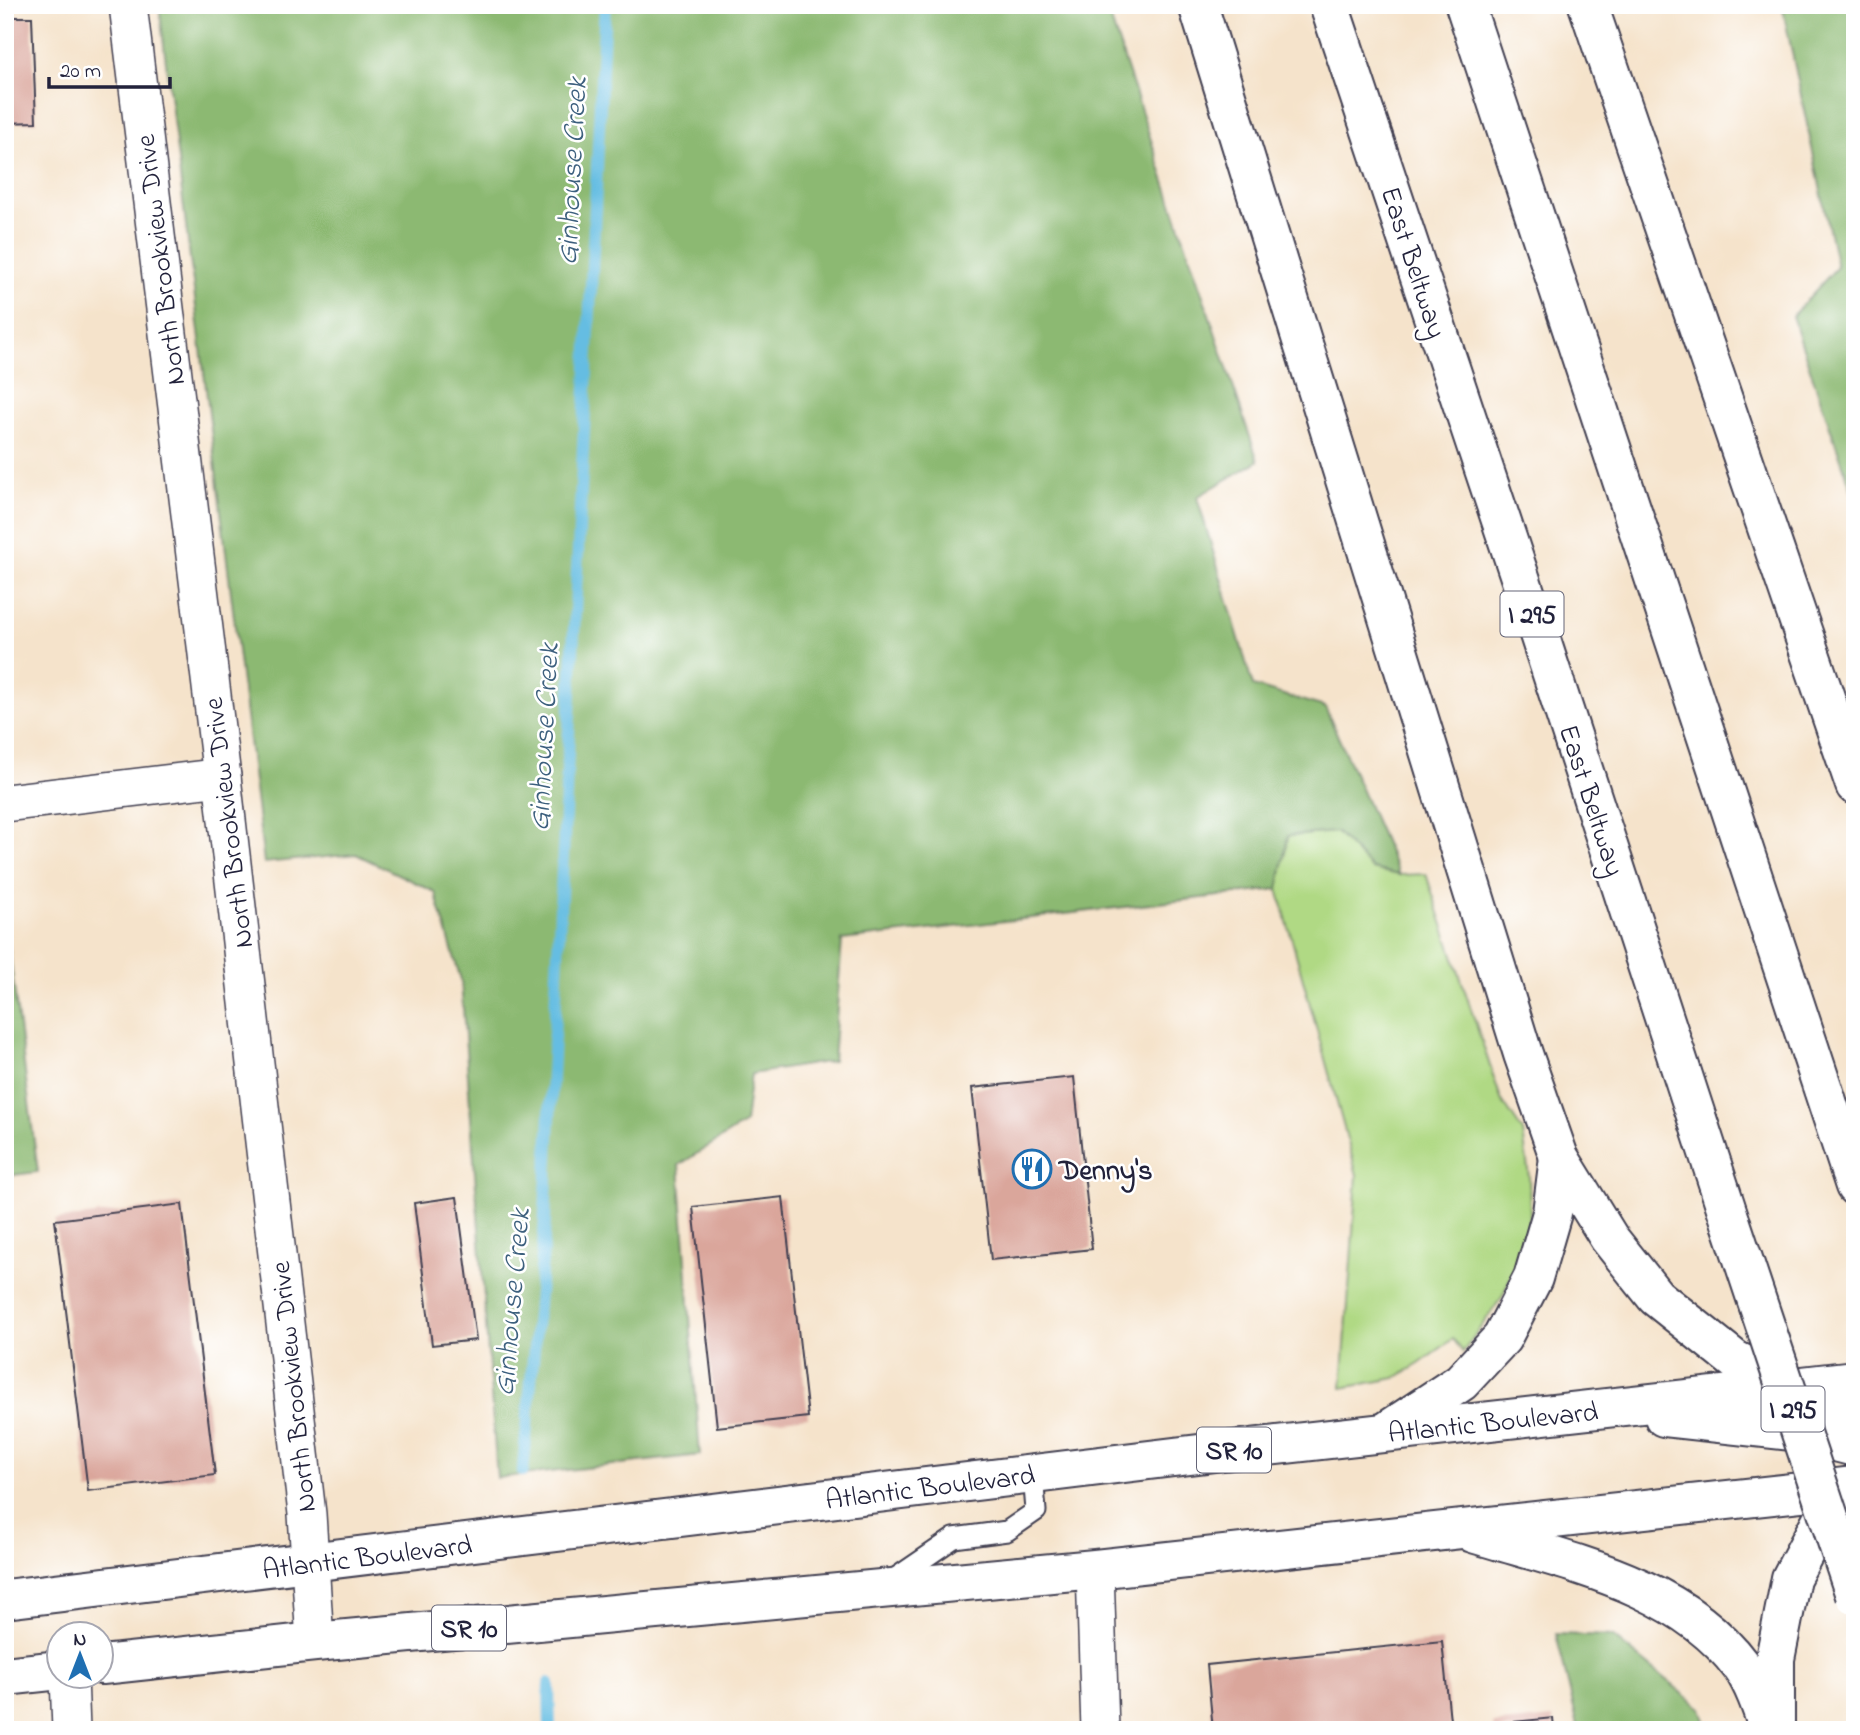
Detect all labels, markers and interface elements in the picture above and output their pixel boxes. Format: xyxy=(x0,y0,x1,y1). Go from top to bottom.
scale bar xyxy=(49,46,170,90)
text: 20 m xyxy=(60,57,101,87)
water label: Ginhouse Creek xyxy=(547,74,601,266)
street label: North Brookview Drive xyxy=(127,131,198,387)
street label: East Beltway xyxy=(1368,182,1455,344)
road number: I 295 xyxy=(1500,592,1564,636)
water label: Ginhouse Creek xyxy=(519,640,573,832)
street label: North Brookview Drive xyxy=(195,694,266,950)
street label: East Beltway xyxy=(1546,720,1633,882)
restaurant icon: Denny's xyxy=(1011,1148,1053,1190)
place label: Denny's xyxy=(1057,1152,1152,1193)
water label: Ginhouse Creek xyxy=(484,1205,544,1398)
street label: North Brookview Drive xyxy=(262,1259,329,1514)
road number: I 295 xyxy=(1762,1386,1825,1432)
street label: Atlantic Boulevard xyxy=(1386,1393,1601,1456)
road number: SR 10 xyxy=(1197,1428,1271,1472)
street label: Atlantic Boulevard xyxy=(823,1456,1038,1523)
street label: Atlantic Boulevard xyxy=(260,1526,475,1593)
road number: SR 10 xyxy=(432,1606,506,1651)
north arrow xyxy=(46,1620,116,1690)
text: N xyxy=(74,1627,87,1654)

